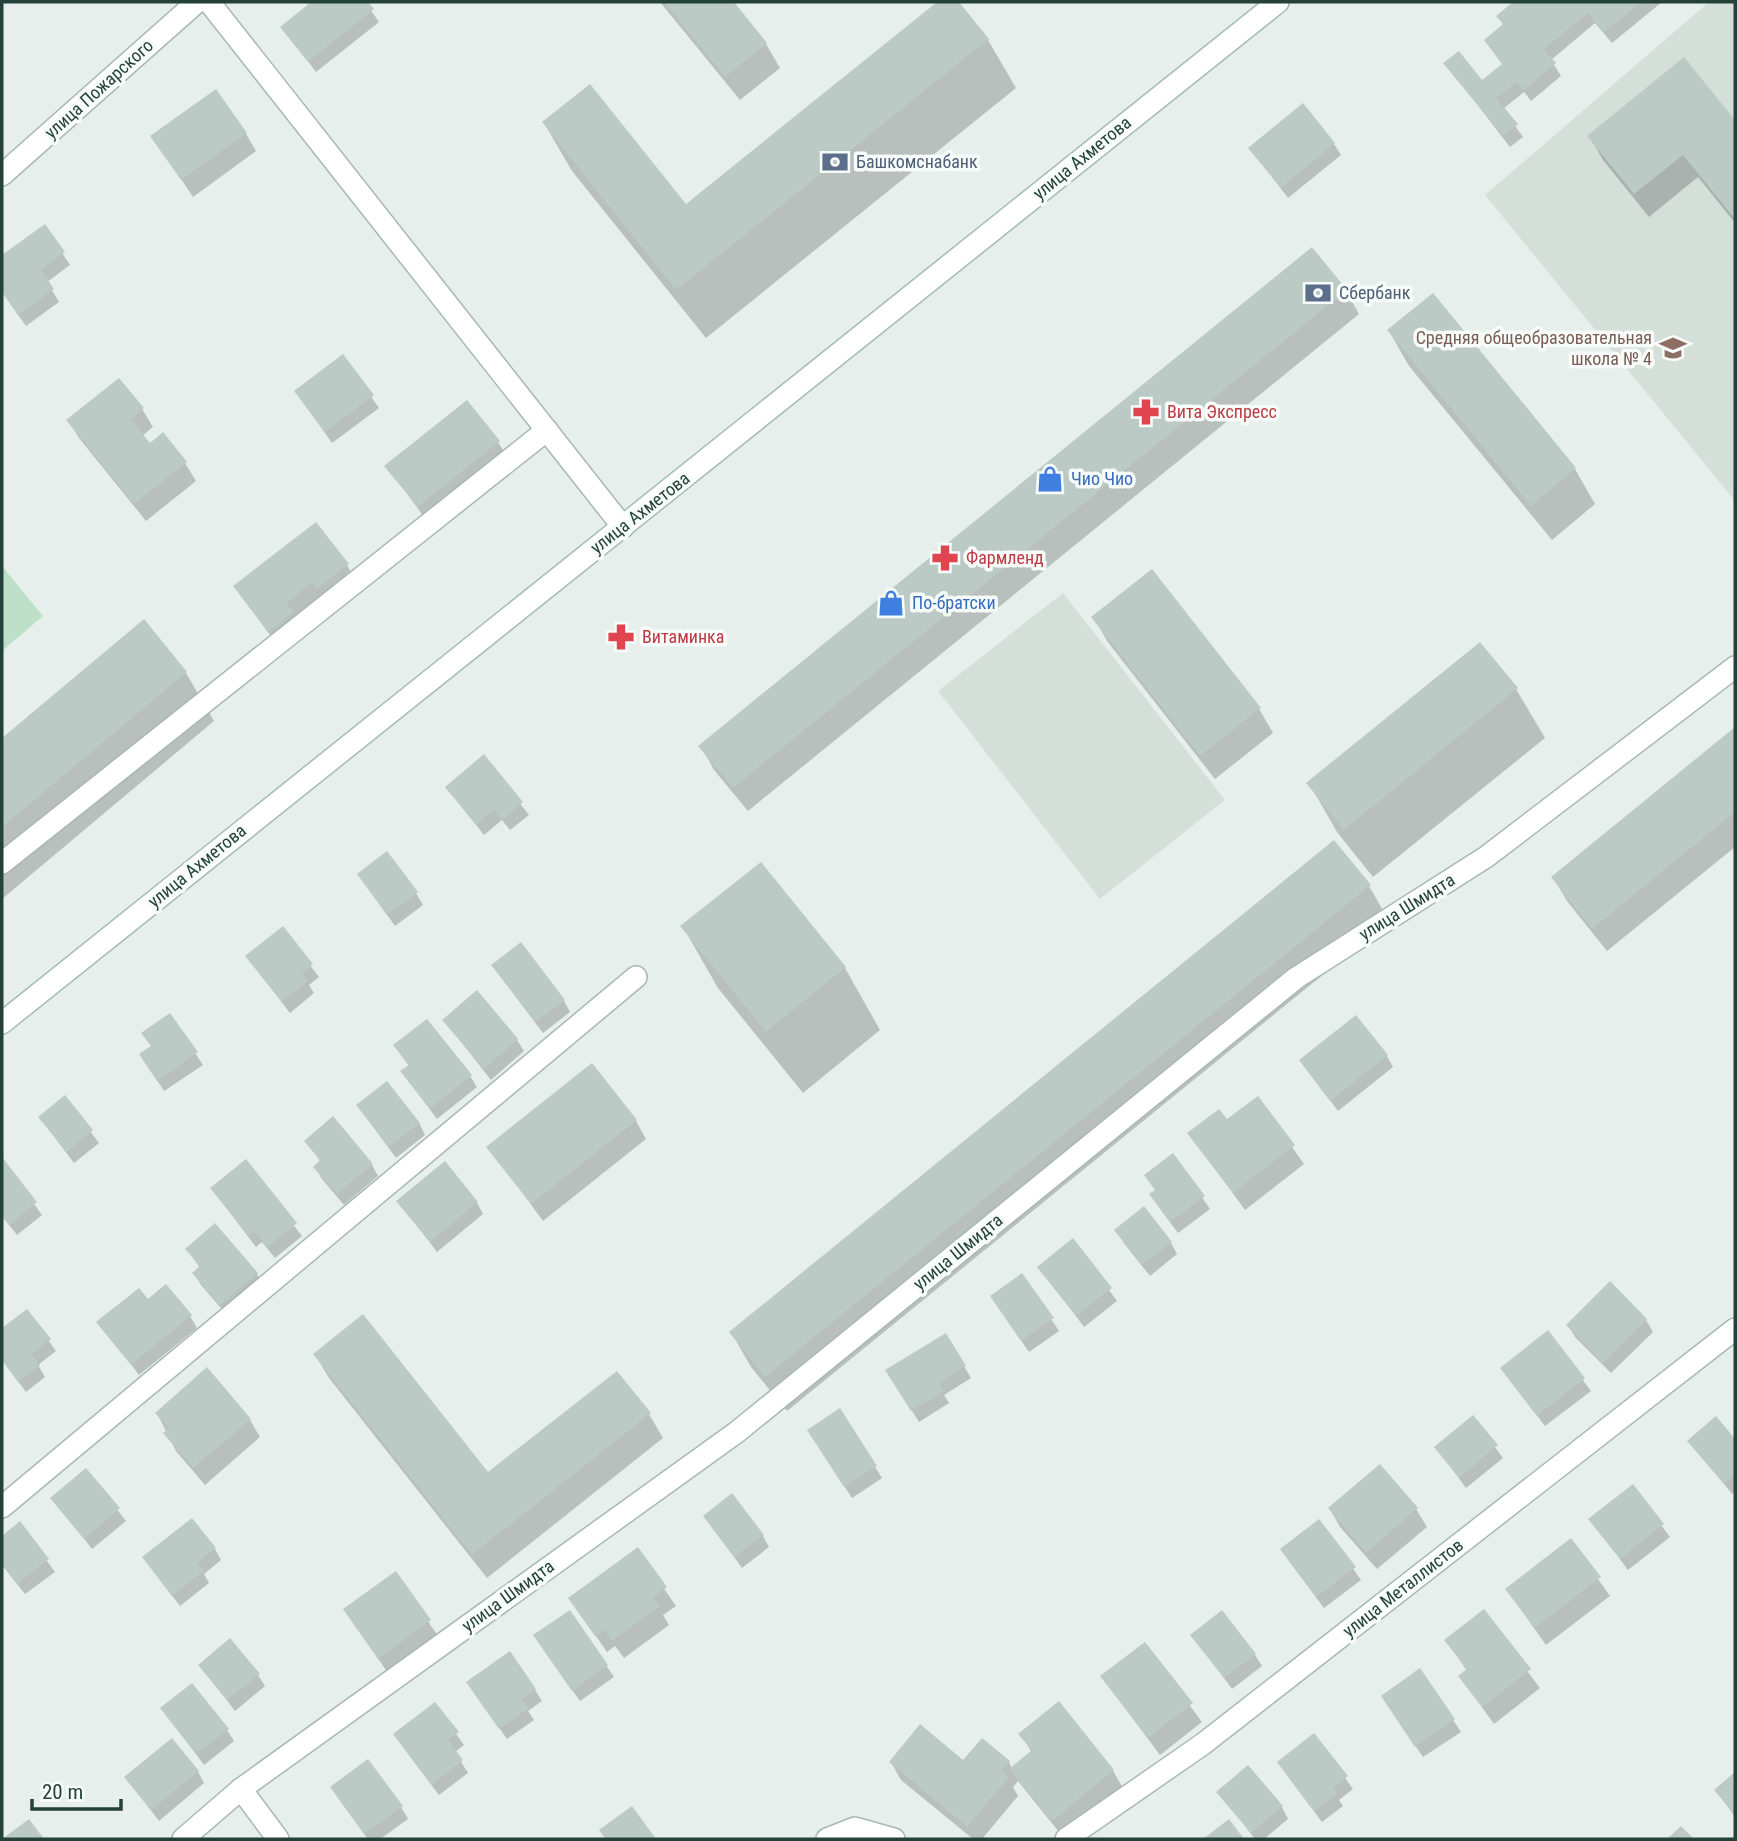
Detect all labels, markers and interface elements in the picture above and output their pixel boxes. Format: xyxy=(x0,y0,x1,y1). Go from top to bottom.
street label: улица Пожарского xyxy=(40,34,157,143)
street label: улица Ахметова xyxy=(1028,112,1135,204)
bank icon: Башкомснабанк xyxy=(820,147,850,177)
place label: Башкомснабанк xyxy=(856,151,978,172)
bank icon: Сбербанк xyxy=(1303,278,1333,308)
place label: Сбербанк xyxy=(1339,282,1411,303)
place label: Средняя общеобразовательная школа № 4 xyxy=(1416,327,1652,369)
school or university icon: Средняя общеобразовательная школа № 4 xyxy=(1658,333,1688,363)
pharmacy icon: Вита Экспресс xyxy=(1131,397,1161,427)
place label: Вита Экспресс xyxy=(1167,401,1277,422)
shop icon: Чио Чио xyxy=(1035,464,1065,494)
street label: улица Ахметова xyxy=(586,467,693,558)
place label: Чио Чио xyxy=(1071,468,1133,489)
pharmacy icon: Фармленд xyxy=(930,543,960,573)
place label: Фармленд xyxy=(966,547,1044,568)
shop icon: По-братски xyxy=(876,588,906,618)
place label: По-братски xyxy=(912,592,996,613)
pharmacy icon: Витаминка xyxy=(606,622,636,652)
place label: Витаминка xyxy=(642,626,724,647)
street label: улица Ахметова xyxy=(143,820,250,912)
street label: улица Шмидта xyxy=(1355,869,1458,944)
street label: улица Шмидта xyxy=(909,1209,1007,1294)
street label: улица Металлистов xyxy=(1338,1534,1467,1641)
street label: улица Шмидта xyxy=(458,1555,558,1636)
scale bar xyxy=(32,1768,121,1812)
text: 20 m xyxy=(42,1780,83,1804)

